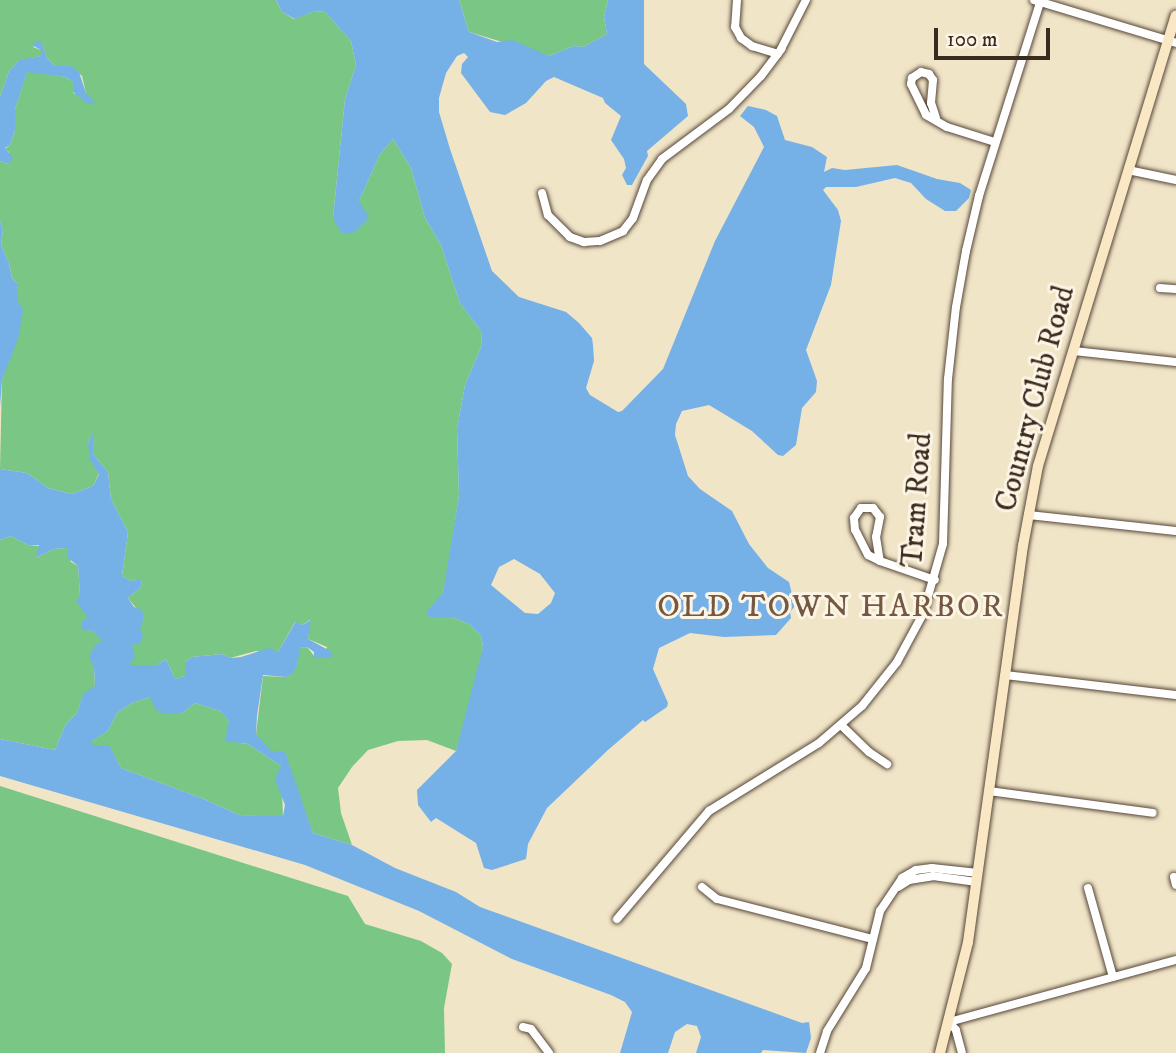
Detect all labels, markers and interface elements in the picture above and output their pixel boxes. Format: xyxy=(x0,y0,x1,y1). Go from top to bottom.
scale bar xyxy=(938,14,1054,58)
text: 100 m xyxy=(947,27,998,53)
street label: Country Club Road xyxy=(989,282,1083,516)
street label: Tram Road xyxy=(895,432,941,568)
district label: OLD TOWN HARBOR xyxy=(659,588,1003,626)

